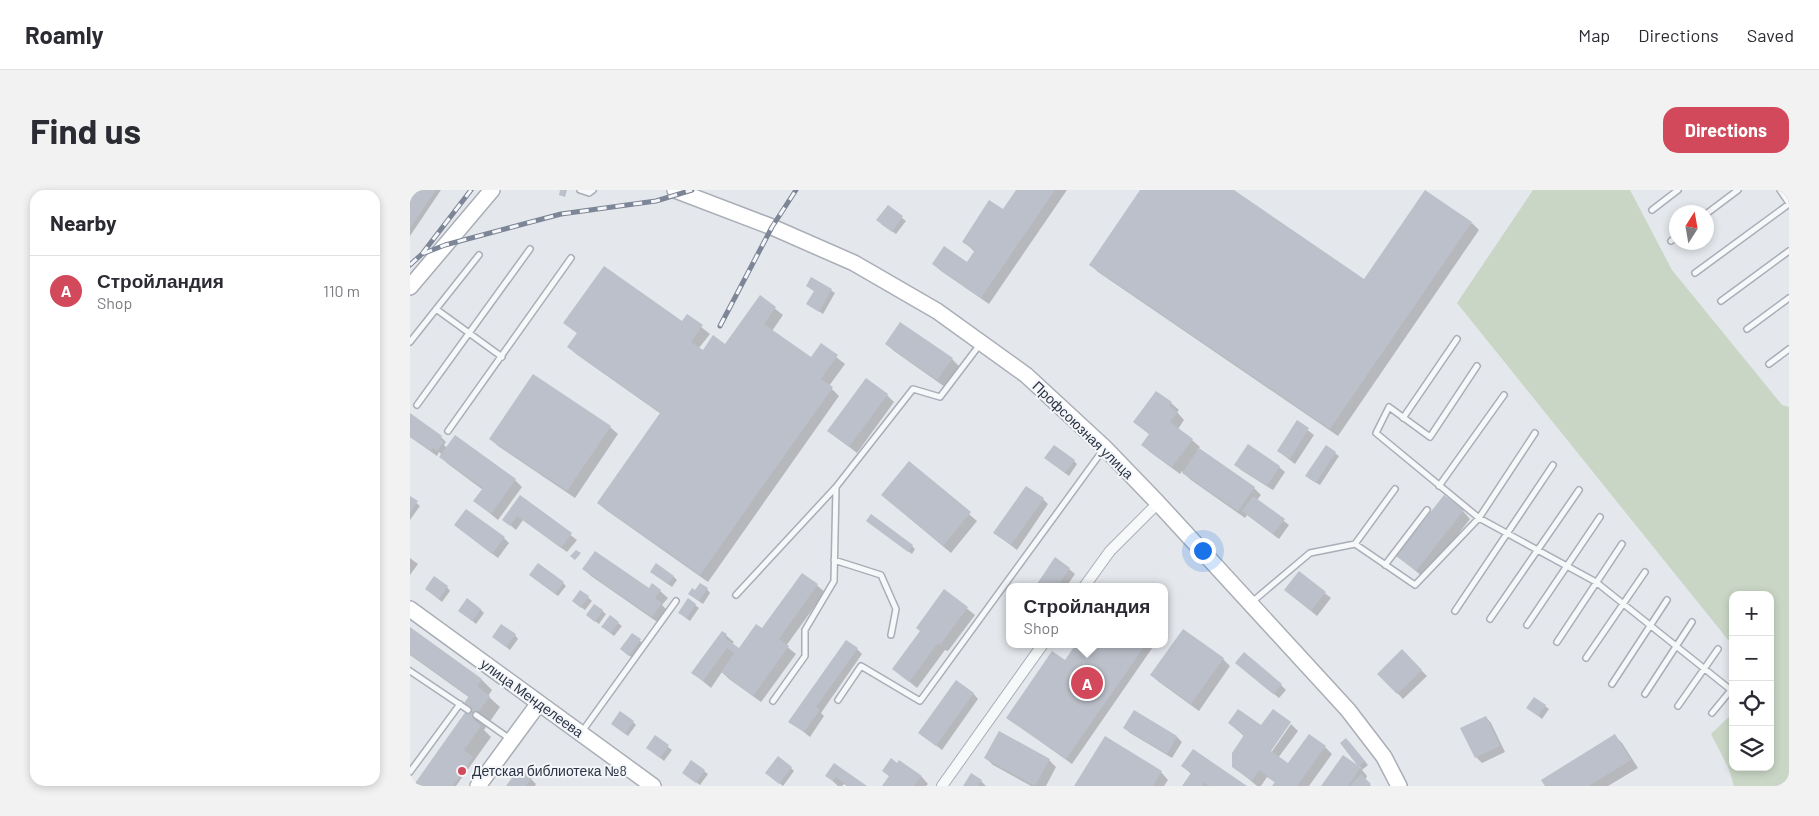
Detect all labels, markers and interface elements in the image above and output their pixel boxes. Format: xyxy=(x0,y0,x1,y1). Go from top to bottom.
text: Roamly xyxy=(25,20,104,49)
text: Map xyxy=(1578,24,1610,46)
text: Directions xyxy=(1638,24,1719,46)
text: Saved xyxy=(1747,24,1794,46)
button: Directions xyxy=(1663,107,1789,153)
text: Find us xyxy=(30,109,141,151)
north arrow xyxy=(1669,205,1714,250)
text: Nearby xyxy=(50,210,116,235)
text: Стройландия xyxy=(97,269,224,292)
text: A xyxy=(61,281,71,300)
text: 110 m xyxy=(323,281,360,300)
text: Shop xyxy=(97,293,132,312)
street label: Профсоюзная улица xyxy=(1029,377,1137,482)
your location xyxy=(1190,538,1216,564)
popup xyxy=(1006,583,1168,648)
map controls xyxy=(1729,591,1774,771)
button: + xyxy=(1729,591,1774,636)
text: Стройландия xyxy=(1024,594,1150,617)
text: Shop xyxy=(1024,618,1059,637)
button: − xyxy=(1729,636,1774,681)
street label: улица Менделеева xyxy=(478,655,587,741)
pin: A xyxy=(1071,664,1103,702)
button: locate xyxy=(1729,681,1774,726)
button: layers xyxy=(1729,726,1774,771)
place label: Детская библиотека №8 xyxy=(472,762,627,779)
marker: Детская библиотека №8 xyxy=(456,765,468,777)

